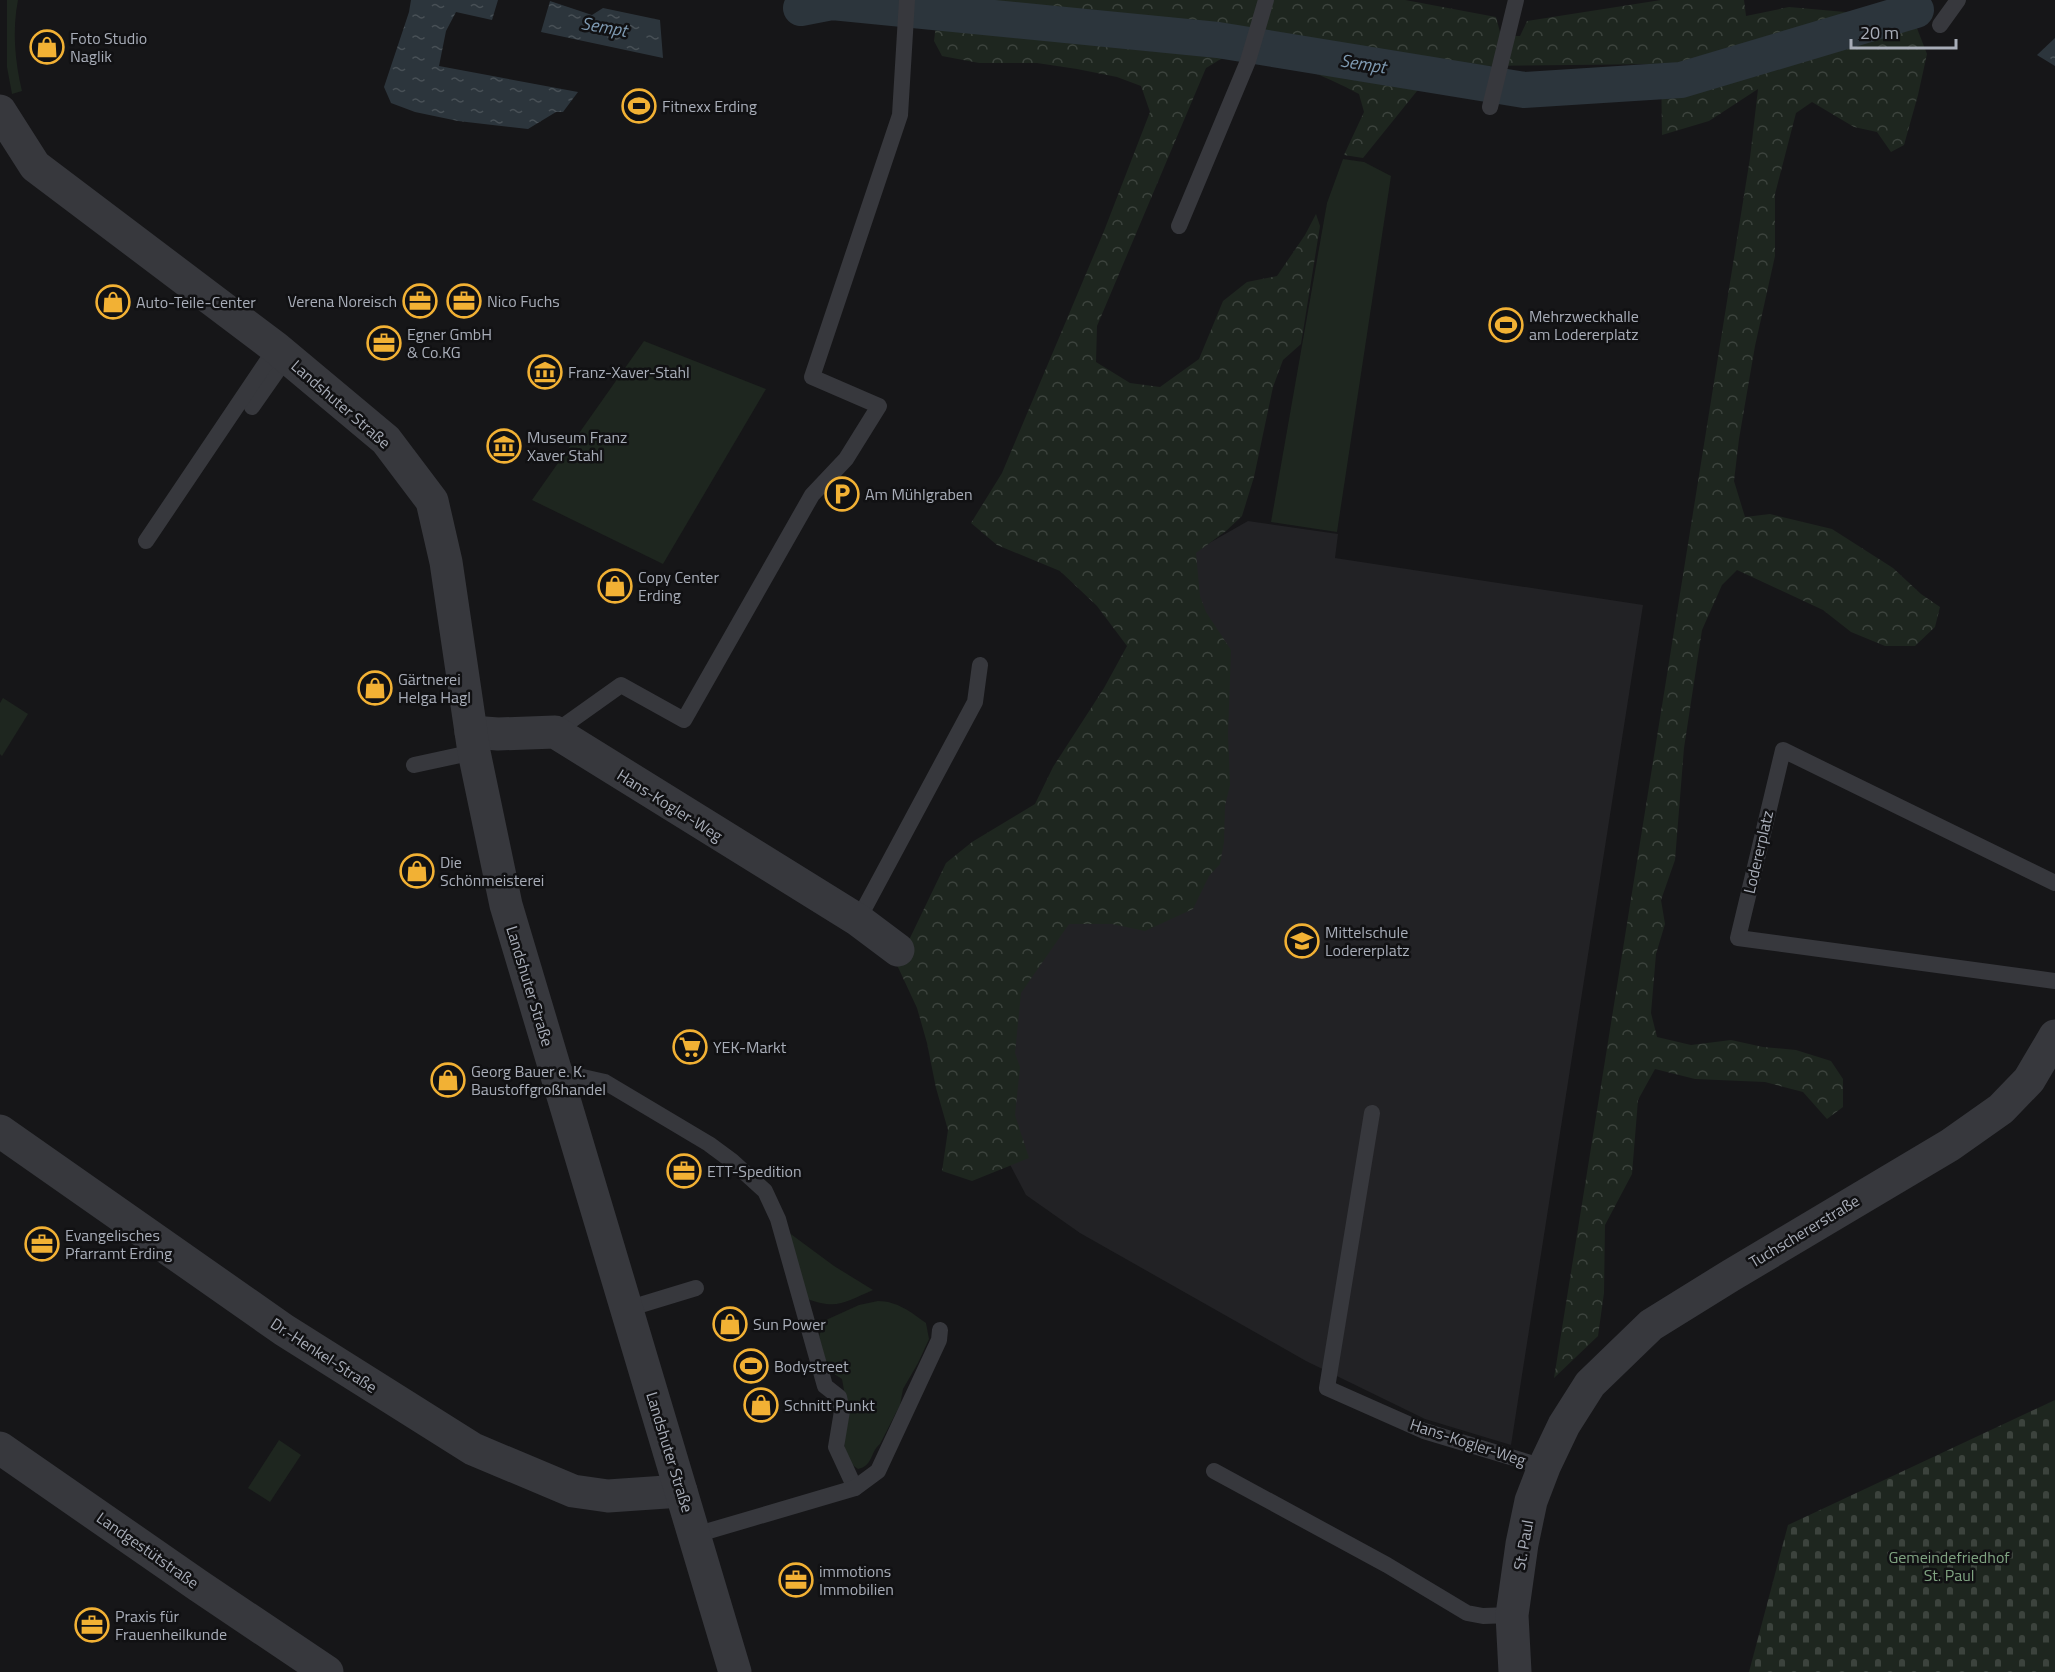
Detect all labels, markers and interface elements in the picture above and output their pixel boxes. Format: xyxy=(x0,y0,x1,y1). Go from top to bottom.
water label: Sempt xyxy=(579,9,631,44)
scale bar xyxy=(1851,12,1956,50)
text: 20 m xyxy=(1860,19,1899,46)
place label: Foto Studio Naglik xyxy=(70,26,147,68)
shop icon: Foto Studio Naglik xyxy=(29,29,65,65)
water label: Sempt xyxy=(1338,47,1390,81)
sports icon: Fitnexx Erding xyxy=(621,88,657,124)
place label: Fitnexx Erding xyxy=(662,94,757,118)
office icon: Verena Noreisch xyxy=(402,283,438,319)
office icon: Nico Fuchs xyxy=(446,283,482,319)
shop icon: Auto-Teile-Center xyxy=(95,284,131,320)
place label: Verena Noreisch xyxy=(287,289,397,313)
place label: Nico Fuchs xyxy=(487,289,560,313)
place label: Auto-Teile-Center xyxy=(136,290,256,314)
place label: Mehrzweckhalle am Lodererplatz xyxy=(1529,304,1639,346)
sports icon: Mehrzweckhalle am Lodererplatz xyxy=(1488,307,1524,343)
place label: Egner GmbH & Co.KG xyxy=(407,322,492,364)
office icon: Egner GmbH & Co.KG xyxy=(366,325,402,361)
street label: Landshuter Straße xyxy=(286,354,396,454)
museum icon: Franz-Xaver-Stahl xyxy=(527,354,563,390)
place label: Franz-Xaver-Stahl xyxy=(568,360,690,384)
place label: Museum Franz Xaver Stahl xyxy=(527,425,627,467)
museum icon: Museum Franz Xaver Stahl xyxy=(486,428,522,464)
parking icon: Am Mühlgraben xyxy=(824,476,860,512)
place label: Am Mühlgraben xyxy=(865,482,973,506)
place label: Copy Center Erding xyxy=(638,565,719,607)
shop icon: Copy Center Erding xyxy=(597,568,633,604)
place label: Gärtnerei Helga Hagl xyxy=(398,667,471,709)
shop icon: Gärtnerei Helga Hagl xyxy=(357,670,393,706)
street label: Hans-Kogler-Weg xyxy=(612,763,728,847)
street label: Lodererplatz xyxy=(1737,808,1779,896)
place label: Die Schönmeisterei xyxy=(440,850,544,892)
shop icon: Die Schönmeisterei xyxy=(399,853,435,889)
place label: Mittelschule Lodererplatz xyxy=(1325,920,1410,962)
street label: Landshuter Straße xyxy=(500,923,560,1049)
school or university icon: Mittelschule Lodererplatz xyxy=(1284,923,1320,959)
supermarket icon: YEK-Markt xyxy=(672,1029,708,1065)
place label: YEK-Markt xyxy=(713,1035,787,1059)
place label: Georg Bauer e. K. Baustoffgroßhandel xyxy=(471,1059,606,1101)
shop icon: Georg Bauer e. K. Baustoffgroßhandel xyxy=(430,1062,466,1098)
office icon: ETT-Spedition xyxy=(666,1153,702,1189)
place label: ETT-Spedition xyxy=(707,1159,802,1183)
street label: Tuchschererstraße xyxy=(1744,1189,1864,1273)
place label: Evangelisches Pfarramt Erding xyxy=(65,1223,172,1265)
office icon: Evangelisches Pfarramt Erding xyxy=(24,1226,60,1262)
shop icon: Sun Power xyxy=(712,1306,748,1342)
street label: Dr.-Henkel-Straße xyxy=(266,1311,382,1399)
place label: Sun Power xyxy=(753,1312,826,1336)
sports icon: Bodystreet xyxy=(733,1348,769,1384)
place label: Bodystreet xyxy=(774,1354,849,1378)
shop icon: Schnitt Punkt xyxy=(743,1387,779,1423)
street label: Landshuter Straße xyxy=(640,1389,700,1515)
place label: Schnitt Punkt xyxy=(784,1393,875,1417)
street label: Hans-Kogler-Weg xyxy=(1407,1412,1529,1472)
street label: Landgestütstraße xyxy=(92,1506,204,1594)
street label: St. Paul xyxy=(1507,1518,1539,1572)
park label: Gemeindefriedhof St. Paul xyxy=(1888,1545,2010,1587)
place label: immotions Immobilien xyxy=(819,1559,894,1601)
office icon: immotions Immobilien xyxy=(778,1562,814,1598)
place label: Praxis für Frauenheilkunde xyxy=(115,1604,227,1646)
office icon: Praxis für Frauenheilkunde xyxy=(74,1607,110,1643)

